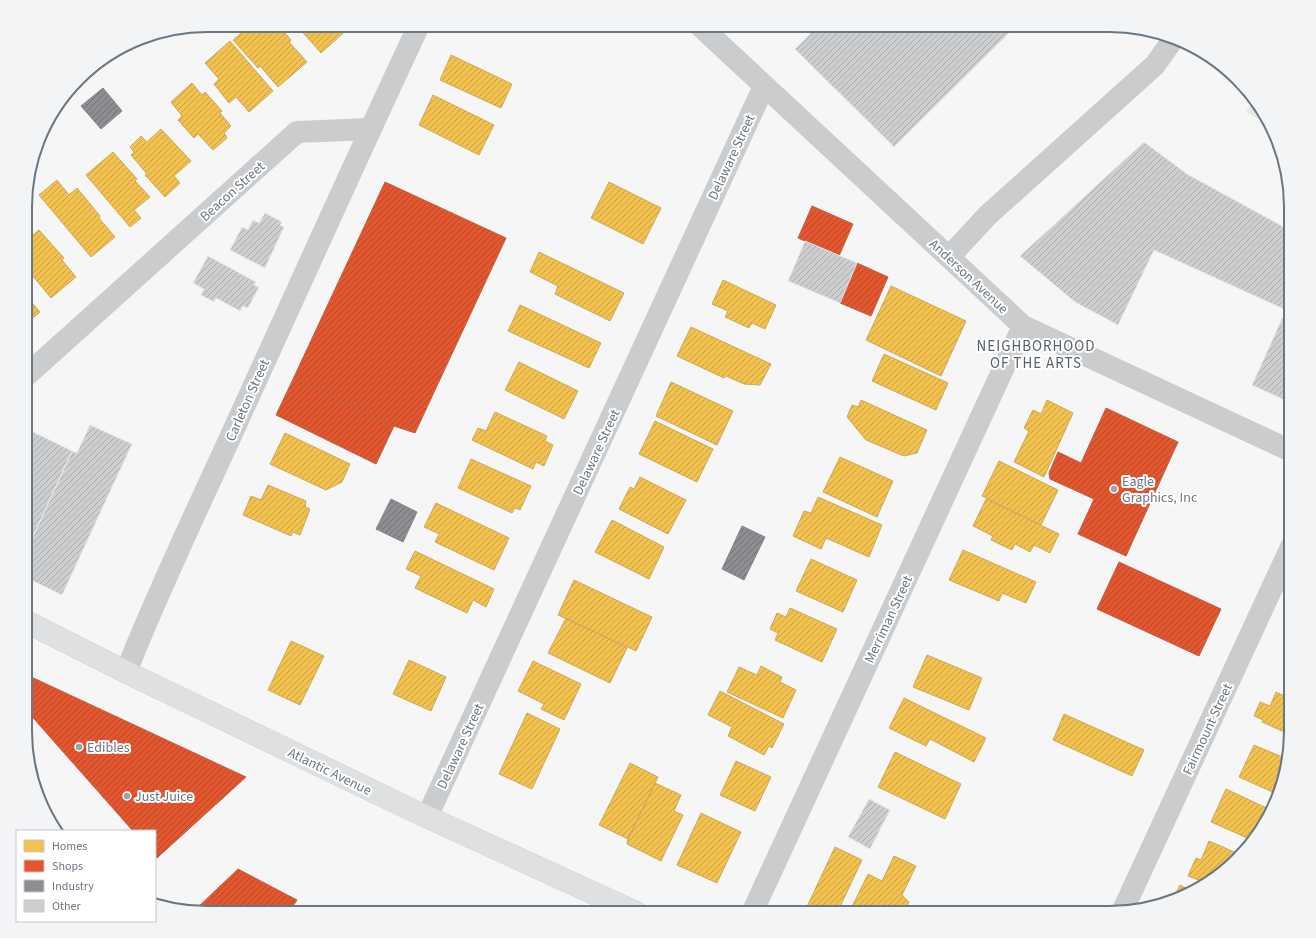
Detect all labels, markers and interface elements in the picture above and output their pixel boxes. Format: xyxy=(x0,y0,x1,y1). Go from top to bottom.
street label: Delaware Street xyxy=(703,111,761,204)
street label: Beacon Street xyxy=(196,157,270,226)
street label: Anderson Avenue xyxy=(924,235,1012,319)
district label: NEIGHBORHOOD OF THE ARTS xyxy=(977,336,1095,374)
street label: Carleton Street xyxy=(221,356,275,445)
street label: Delaware Street xyxy=(568,406,626,499)
place label: Eagle Graphics, Inc xyxy=(1122,472,1198,508)
marker: Eagle Graphics, Inc xyxy=(1109,484,1119,494)
street label: Merriman Street xyxy=(860,572,918,666)
street label: Fairmount Street xyxy=(1178,680,1238,778)
street label: Delaware Street xyxy=(432,700,490,793)
place label: Edibles xyxy=(87,738,130,758)
marker: Edibles xyxy=(74,742,84,752)
street label: Atlantic Avenue xyxy=(284,743,375,801)
place label: Just Juice xyxy=(135,787,193,807)
marker: Just Juice xyxy=(122,791,132,801)
legend xyxy=(16,830,156,922)
text: Homes xyxy=(52,838,87,855)
text: Shops xyxy=(52,858,83,875)
text: Industry xyxy=(52,878,94,895)
text: Other xyxy=(52,898,82,915)

